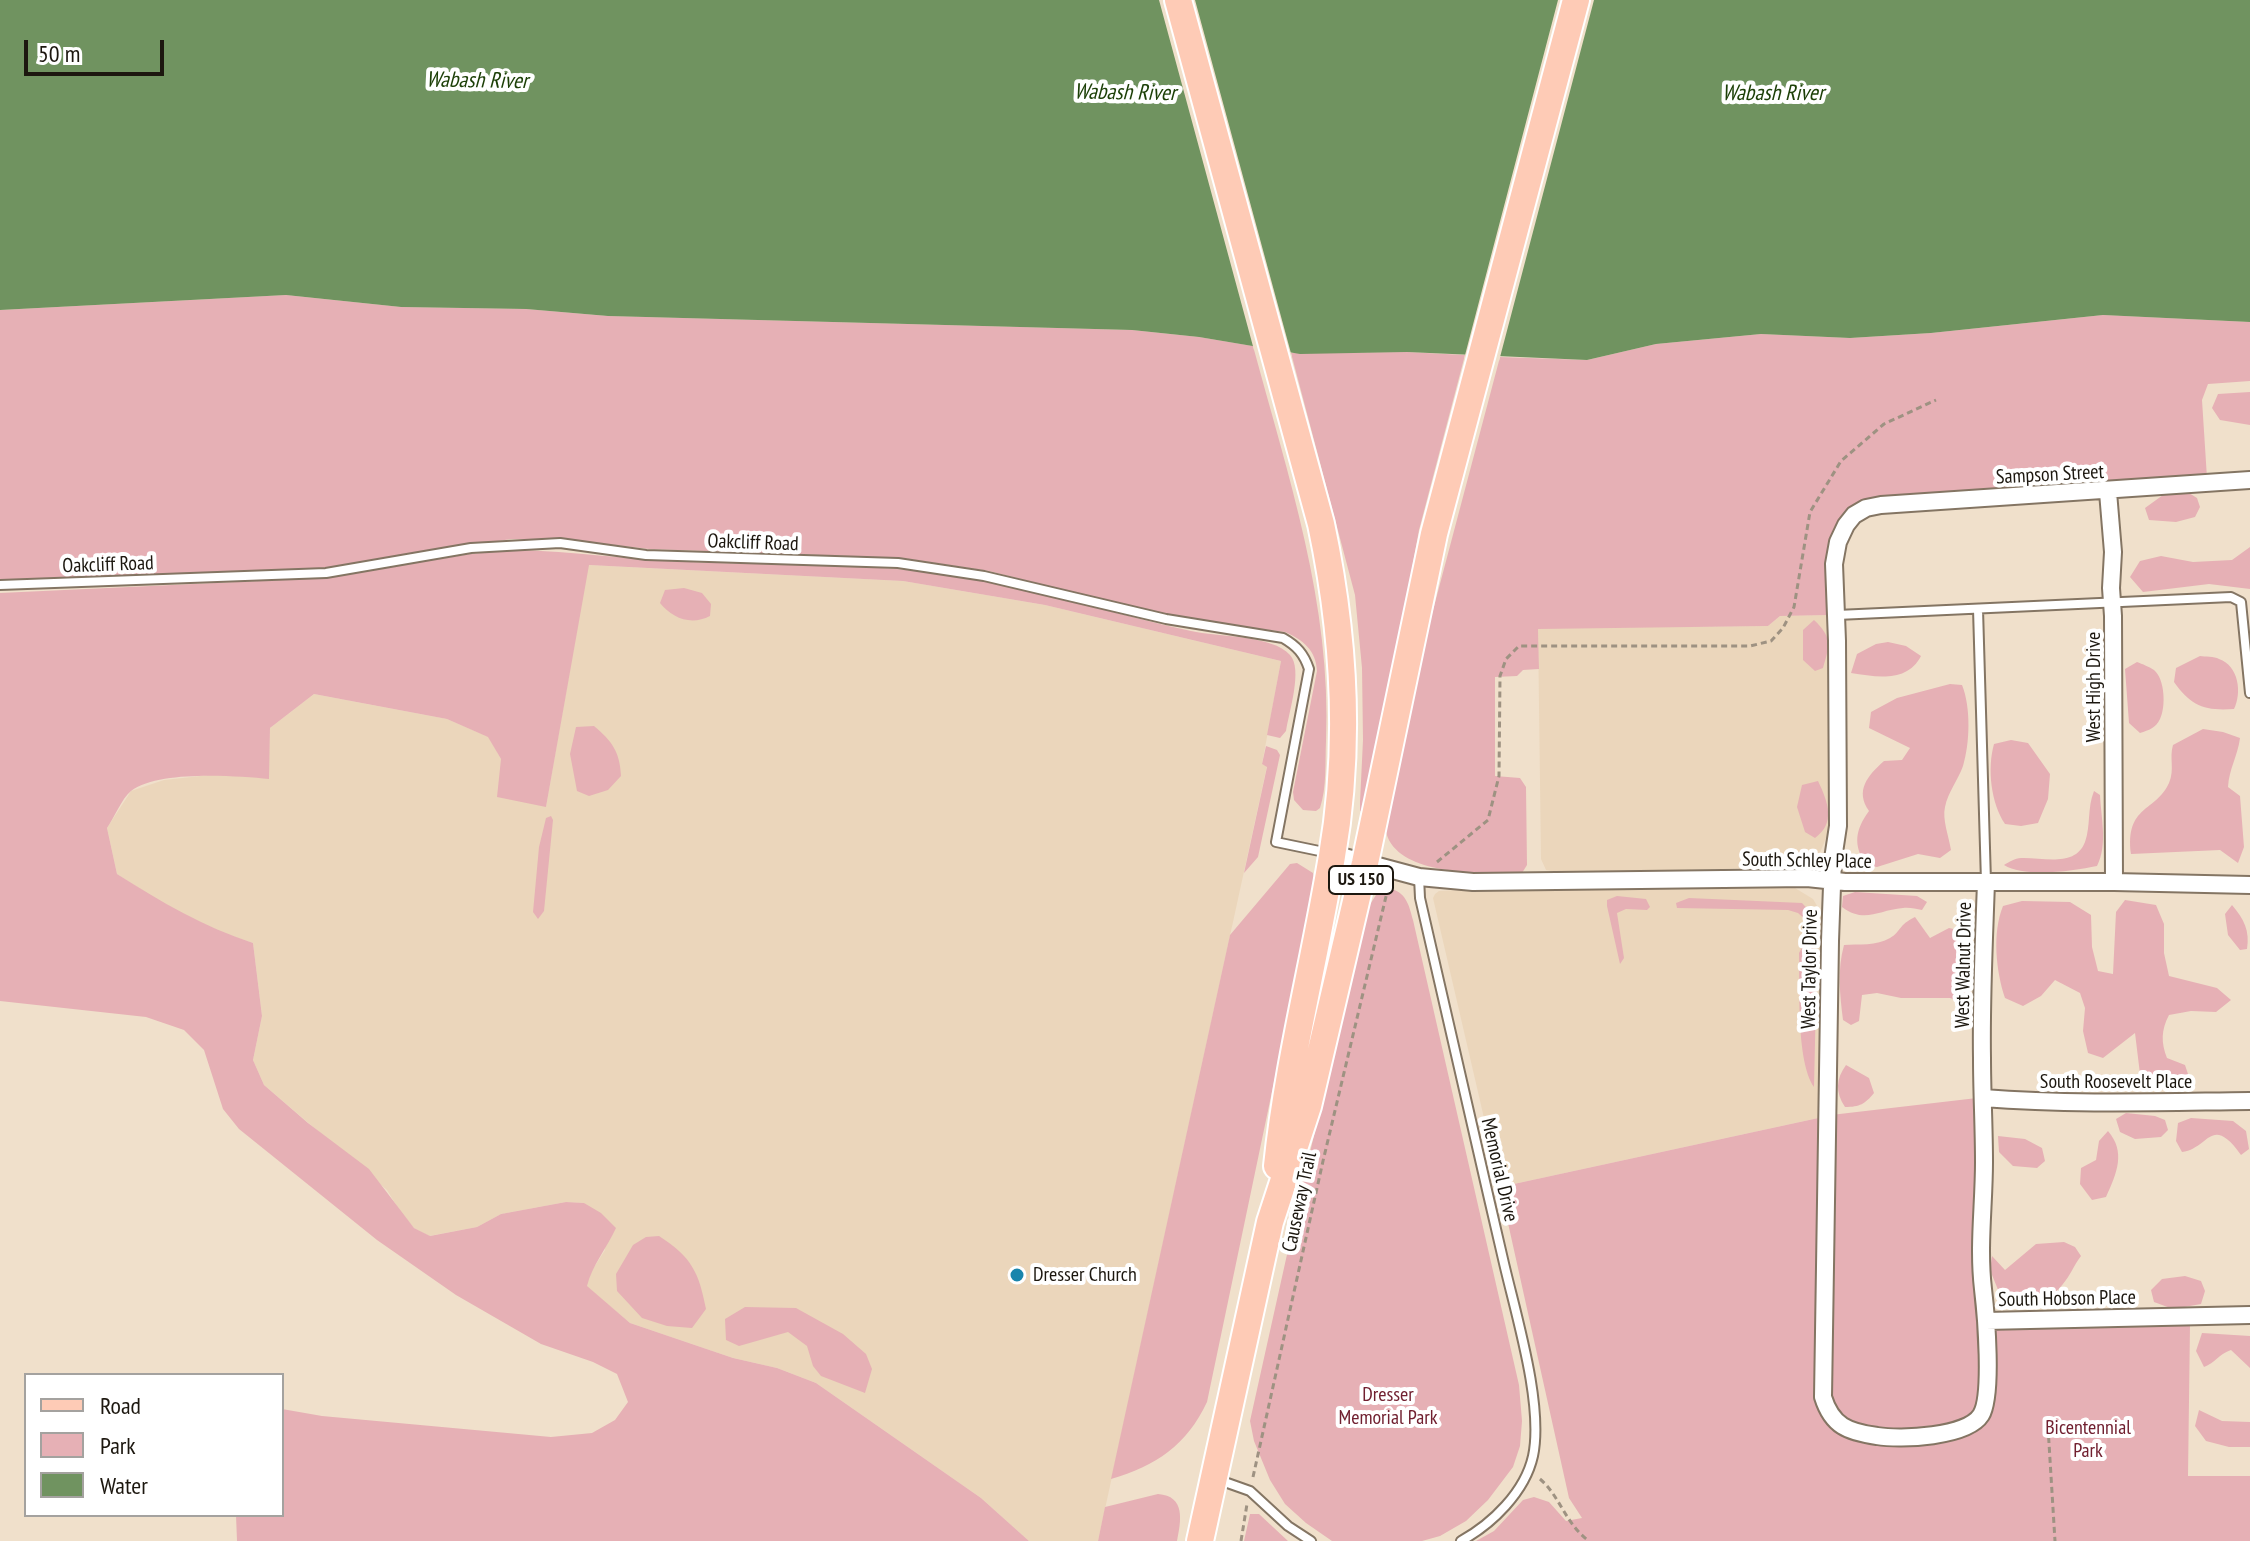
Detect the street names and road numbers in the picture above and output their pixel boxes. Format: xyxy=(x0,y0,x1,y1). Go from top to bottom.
street label: Sampson Street xyxy=(1995,460,2105,490)
street label: Oakcliff Road xyxy=(707,529,799,557)
street label: Oakcliff Road xyxy=(62,551,154,579)
street label: West High Drive xyxy=(2082,632,2106,742)
street label: South Schley Place xyxy=(1742,848,1872,874)
road number: US 150 xyxy=(1329,866,1393,894)
street label: West Walnut Drive xyxy=(1951,902,1977,1028)
street label: West Taylor Drive xyxy=(1797,909,1823,1029)
street label: South Roosevelt Place xyxy=(2040,1070,2192,1094)
street label: Memorial Drive xyxy=(1475,1116,1523,1224)
street label: Causeway Trail xyxy=(1278,1150,1322,1254)
street label: South Hobson Place xyxy=(1998,1286,2136,1312)

